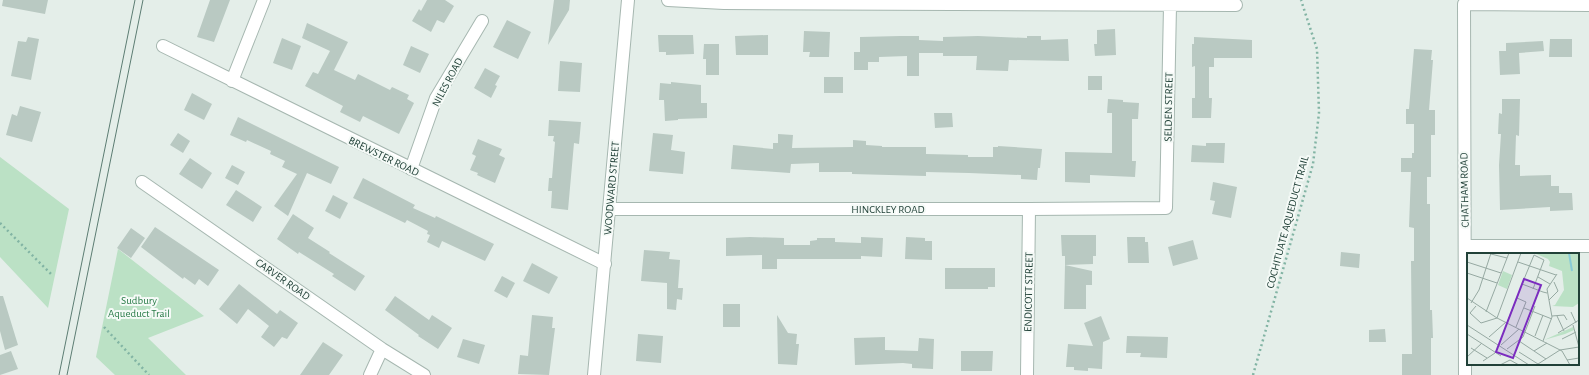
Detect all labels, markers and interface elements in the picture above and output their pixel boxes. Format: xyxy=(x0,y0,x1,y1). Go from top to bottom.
street label: NILES ROAD xyxy=(430,56,465,108)
street label: SELDEN STREET xyxy=(1162,72,1175,142)
street label: BREWSTER ROAD xyxy=(347,135,421,178)
street label: WOODWARD STREET xyxy=(602,140,621,235)
street label: CHATHAM ROAD xyxy=(1458,152,1471,228)
street label: COCHITUATE AQUEDUCT TRAIL xyxy=(1264,154,1311,290)
street label: HINCKLEY ROAD xyxy=(851,204,925,215)
street label: ENDICOTT STREET xyxy=(1022,251,1035,332)
inset map xyxy=(1467,253,1579,365)
street label: CARVER ROAD xyxy=(253,257,312,302)
park label: Sudbury Aqueduct Trail xyxy=(108,295,170,319)

